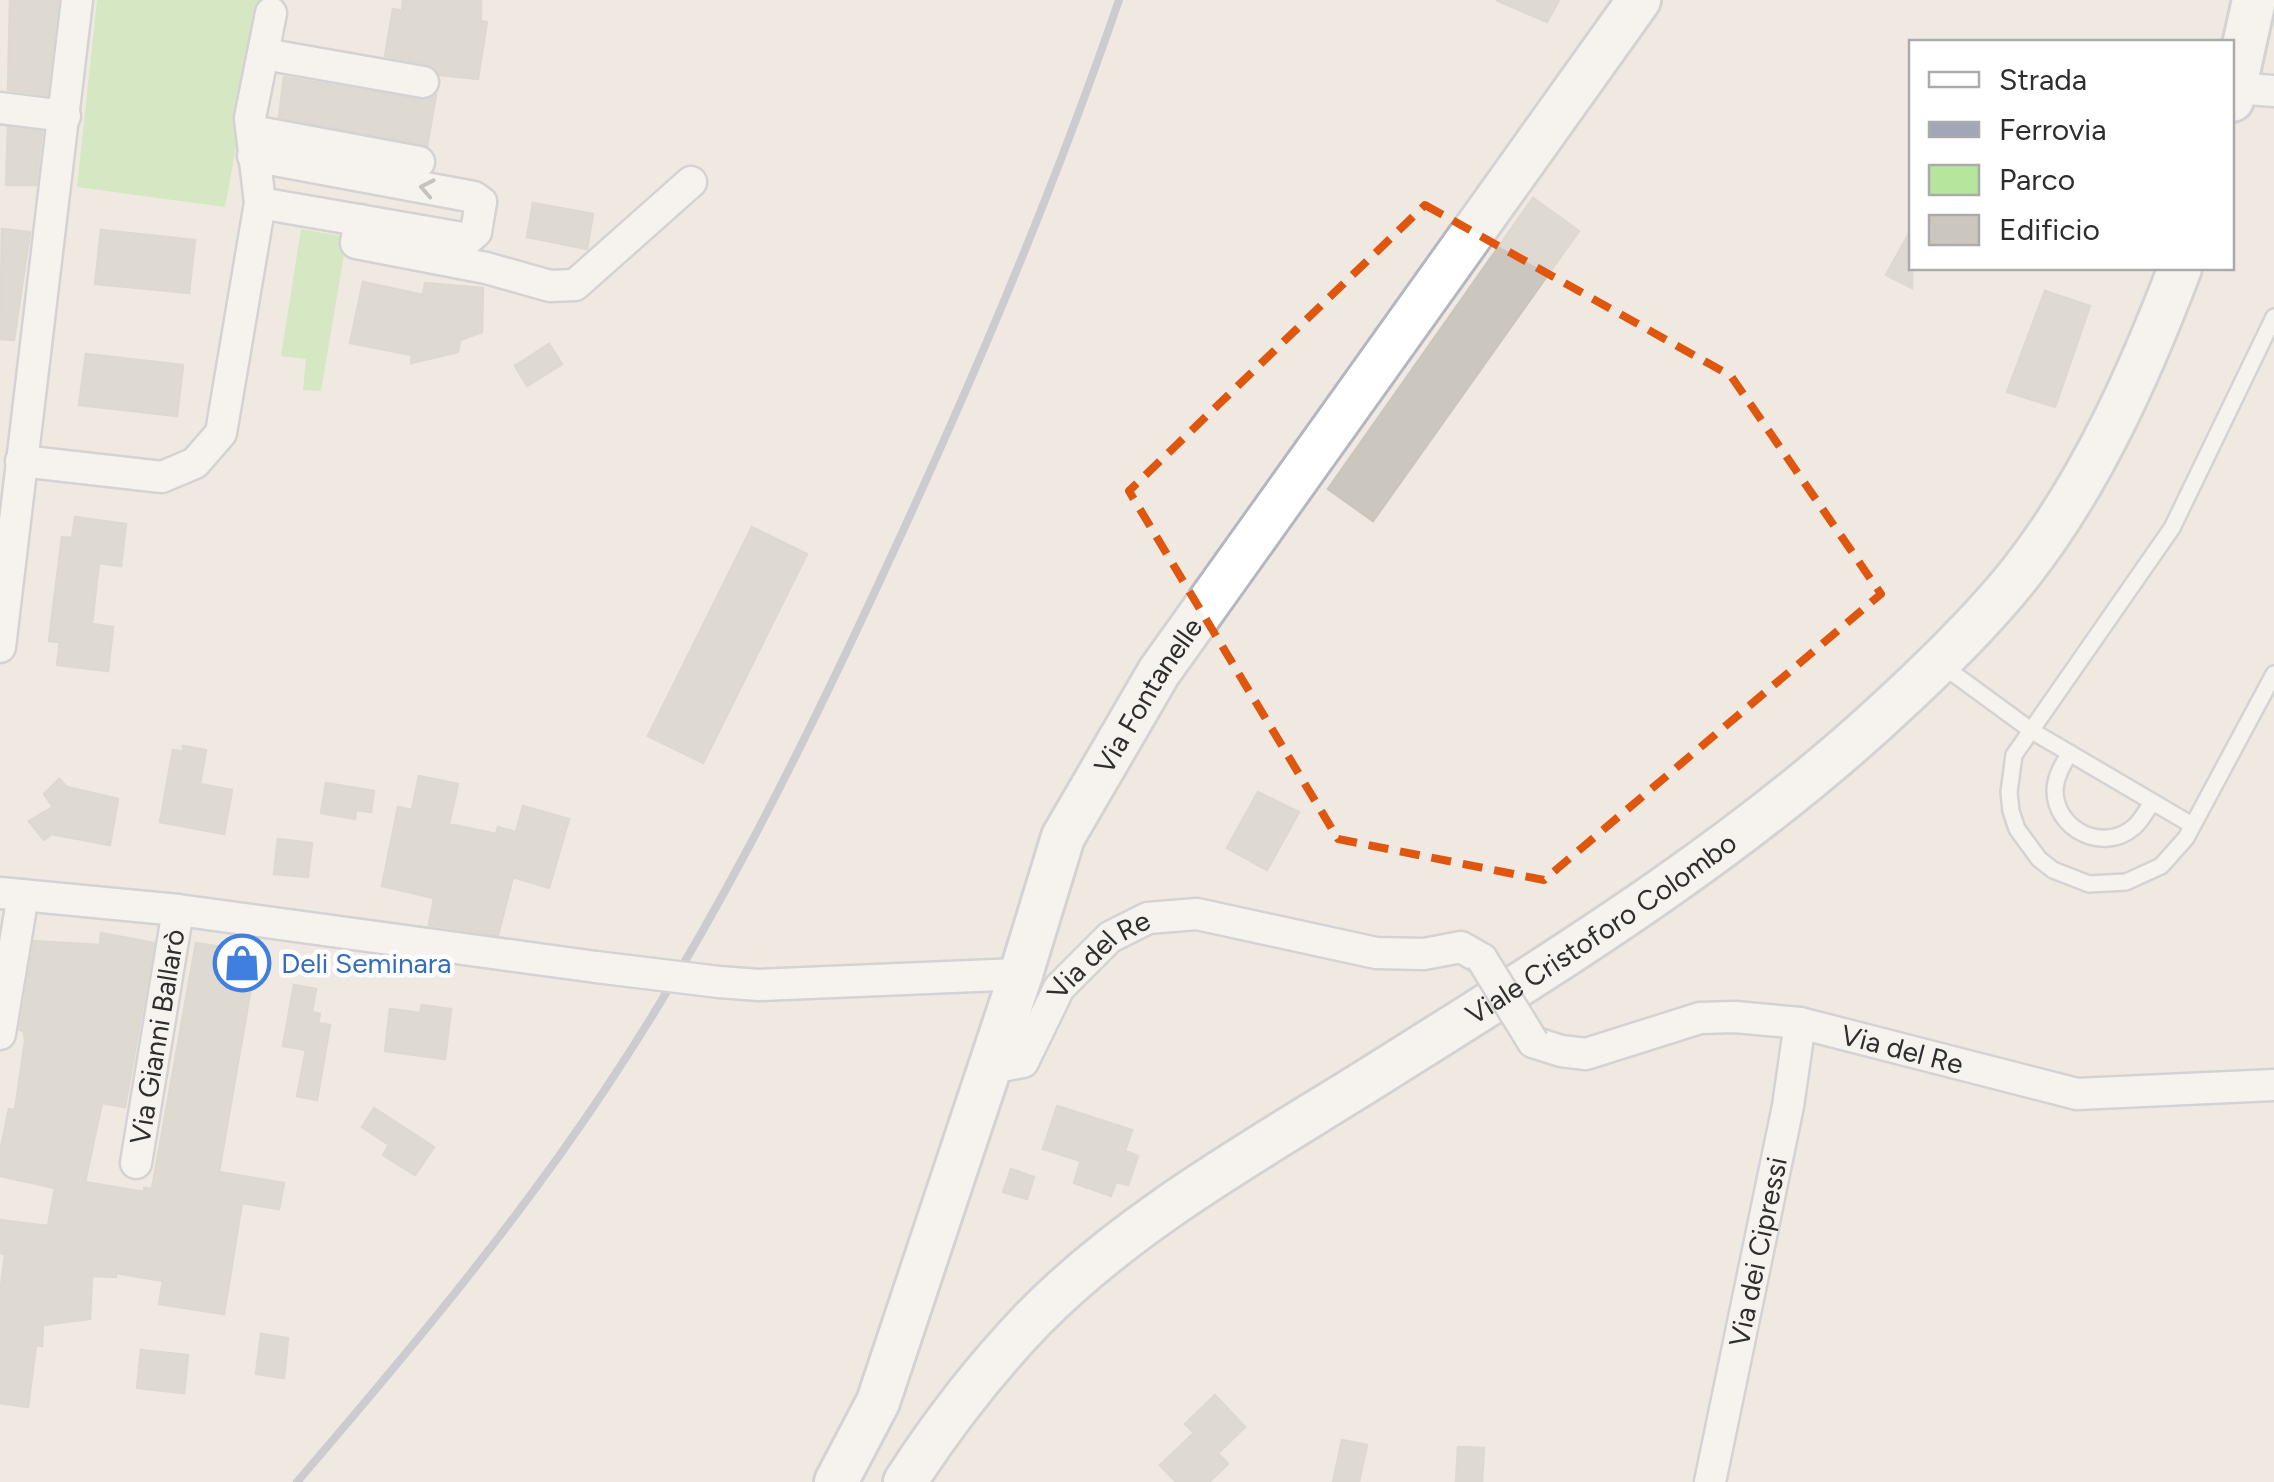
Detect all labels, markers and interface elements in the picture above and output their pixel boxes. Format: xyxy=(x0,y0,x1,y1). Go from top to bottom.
legend xyxy=(1909,40,2234,270)
text: Strada xyxy=(1999,61,2087,98)
text: Ferrovia xyxy=(1999,111,2107,148)
text: Parco xyxy=(1999,161,2075,198)
one-way arrow xyxy=(419,178,435,199)
text: Edificio xyxy=(1999,211,2100,248)
street label: Via Fontanelle xyxy=(1087,611,1209,780)
street label: Viale Cristoforo Colombo xyxy=(1459,825,1743,1031)
street label: Via del Re xyxy=(1039,903,1156,1005)
street label: Via Gianni Ballarò xyxy=(122,927,192,1147)
shop icon: Deli Seminara xyxy=(212,933,272,993)
place label: Deli Seminara xyxy=(281,946,452,980)
street label: Via del Re xyxy=(1838,1017,1967,1081)
street label: Via dei Cipressi xyxy=(1721,1154,1794,1350)

